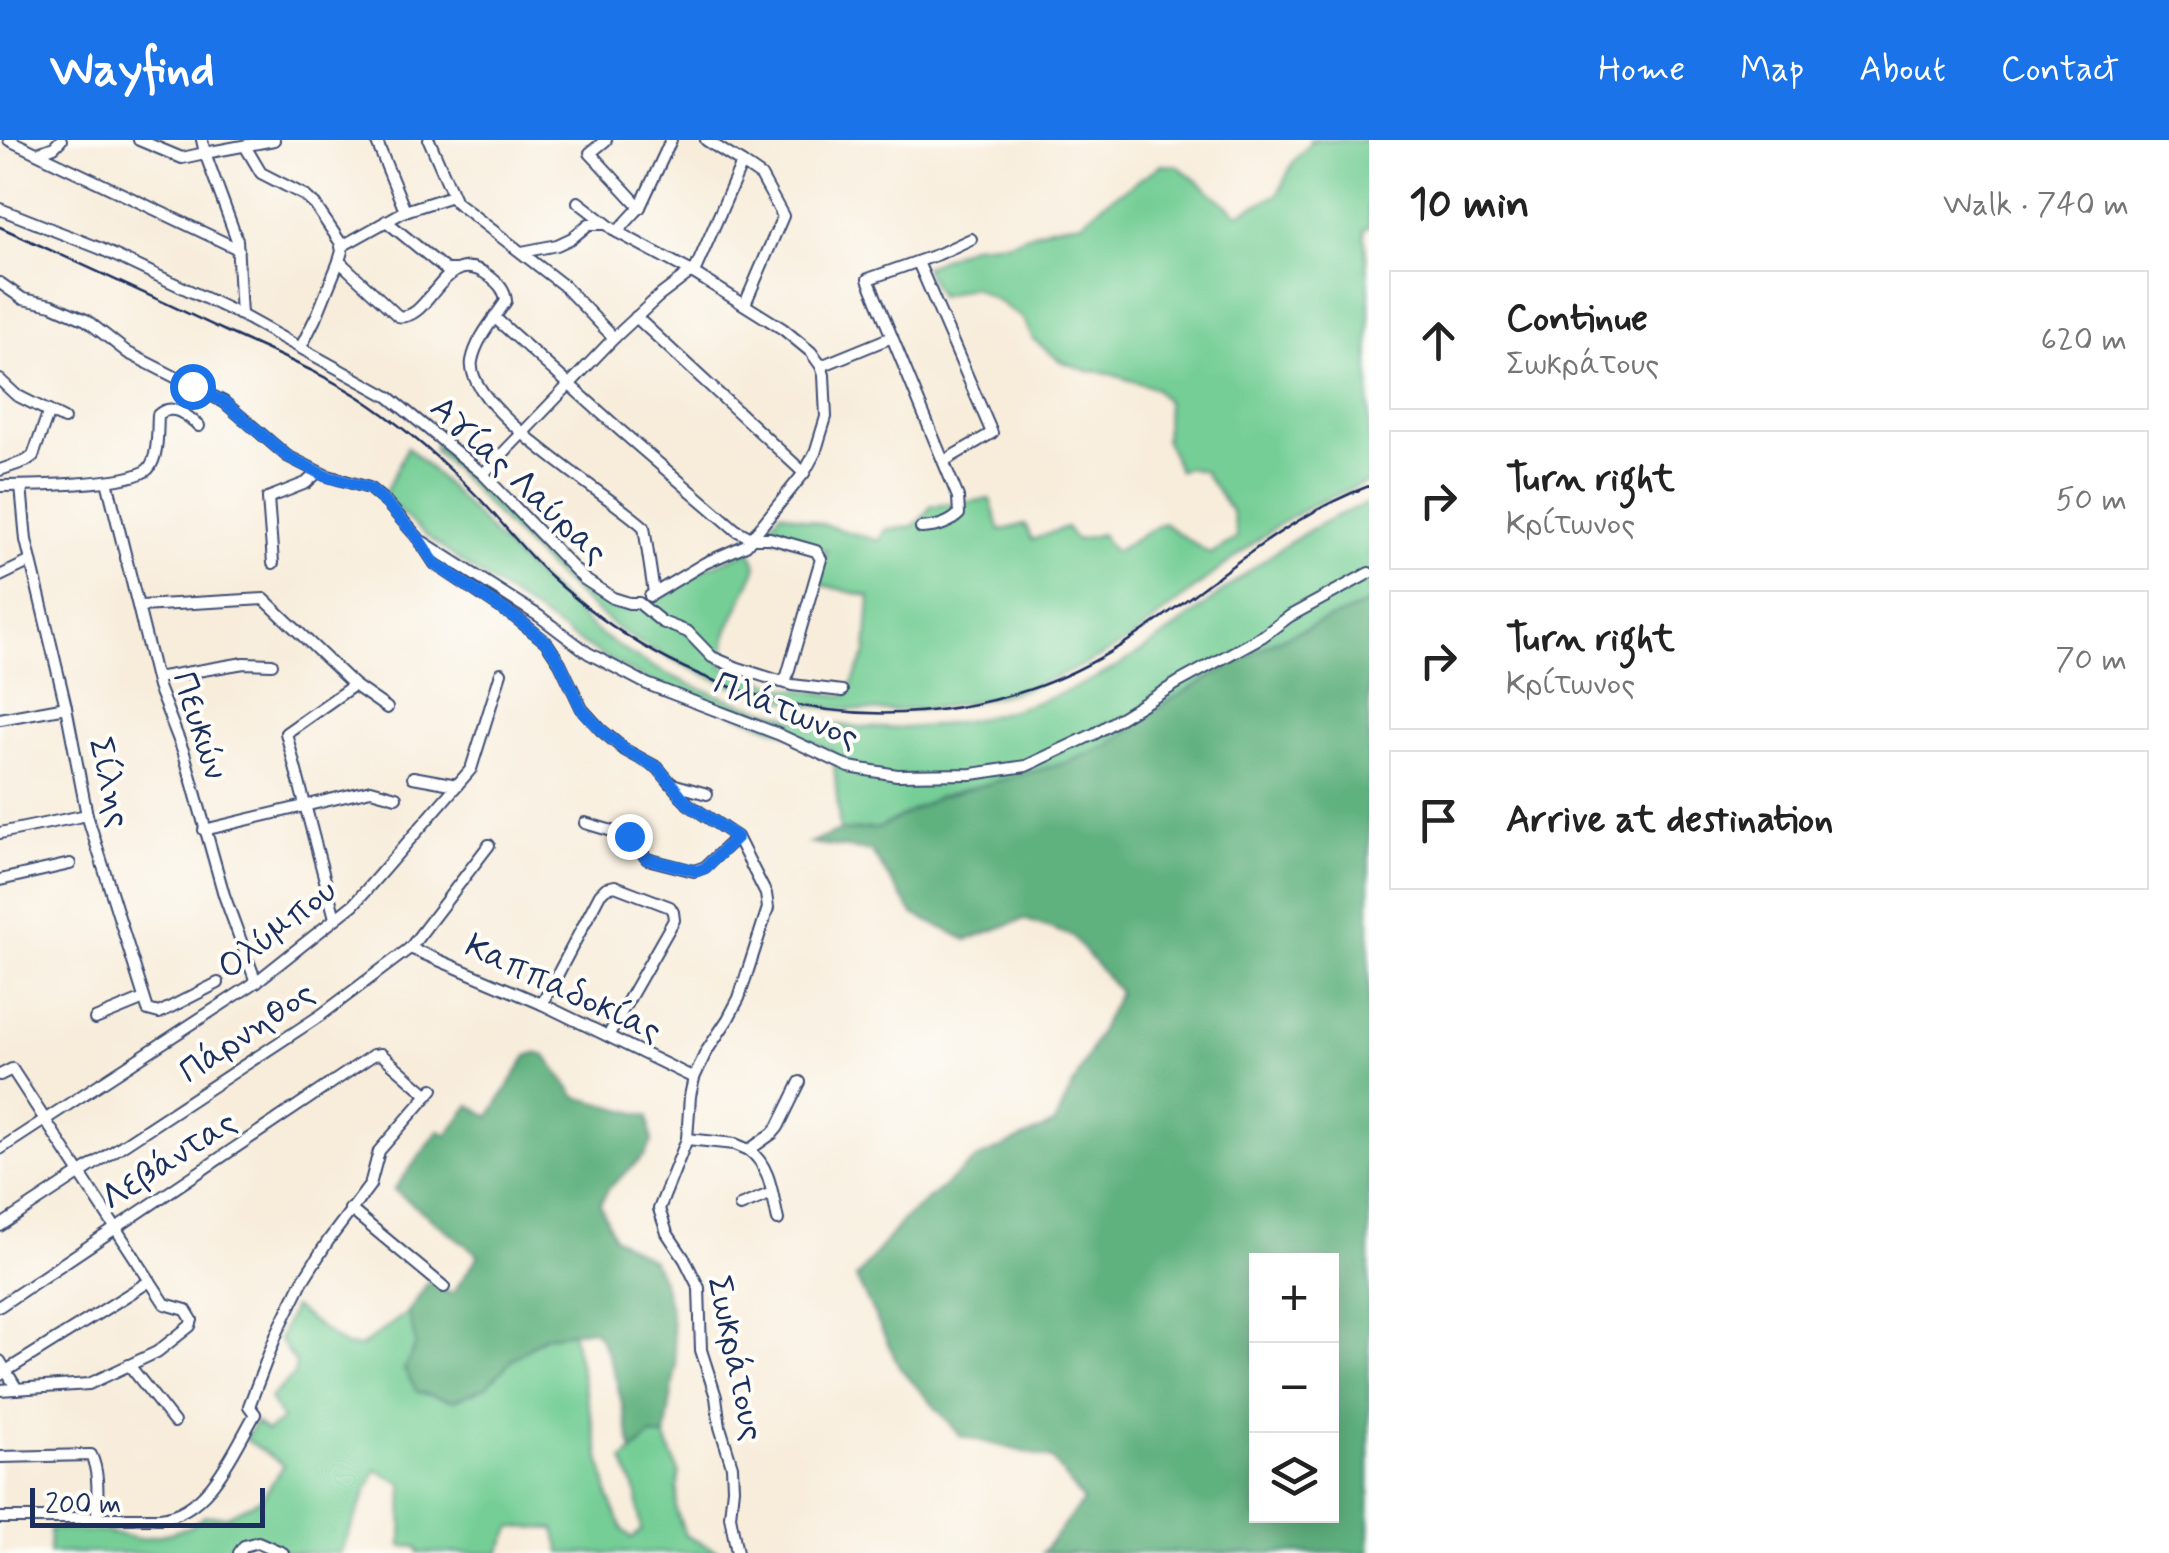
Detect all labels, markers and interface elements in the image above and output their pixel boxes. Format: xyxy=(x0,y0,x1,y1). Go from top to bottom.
text: Wayfind xyxy=(50,39,215,102)
text: Home xyxy=(1598,47,1685,93)
text: Map xyxy=(1740,47,1804,93)
text: About xyxy=(1859,47,1946,93)
text: Contact xyxy=(2001,47,2119,93)
text: 10 min xyxy=(1409,178,1530,233)
text: Walk · 740 m xyxy=(1943,184,2129,226)
text: Continue xyxy=(1506,295,1648,344)
icon: ahead xyxy=(1411,313,1466,368)
text: 620 m xyxy=(2040,319,2127,361)
text: Σωκράτους xyxy=(1506,344,1659,386)
route start xyxy=(170,364,216,410)
street label: Αγίας Λαύρας xyxy=(420,386,618,575)
text: Turn right xyxy=(1506,455,1675,504)
icon: right xyxy=(1411,473,1466,528)
text: 50 m xyxy=(2055,479,2127,521)
text: Κρίτωνος xyxy=(1506,504,1635,546)
text: Turn right xyxy=(1506,615,1675,664)
icon: right xyxy=(1411,633,1466,688)
text: 70 m xyxy=(2055,639,2127,681)
street label: Πλάτωνος xyxy=(707,661,866,761)
text: Κρίτωνος xyxy=(1506,664,1635,706)
street label: Πευκών xyxy=(160,666,238,785)
street label: Σίλης xyxy=(76,733,142,832)
icon: arrive xyxy=(1411,793,1466,848)
text: Arrive at destination xyxy=(1506,796,1833,845)
route end xyxy=(607,814,653,860)
street label: Ολύμπου xyxy=(208,868,346,991)
street label: Καππαδοκίας xyxy=(458,923,669,1054)
street label: Πάρνηθος xyxy=(171,971,324,1095)
street label: Λεβάντας xyxy=(93,1100,246,1222)
map controls xyxy=(1249,1253,1339,1523)
button: + xyxy=(1249,1253,1339,1343)
street label: Σωκράτους xyxy=(695,1272,775,1445)
button: − xyxy=(1249,1343,1339,1433)
button: layers xyxy=(1249,1433,1339,1523)
scale bar xyxy=(30,1483,265,1528)
text: 200 m xyxy=(45,1487,121,1524)

